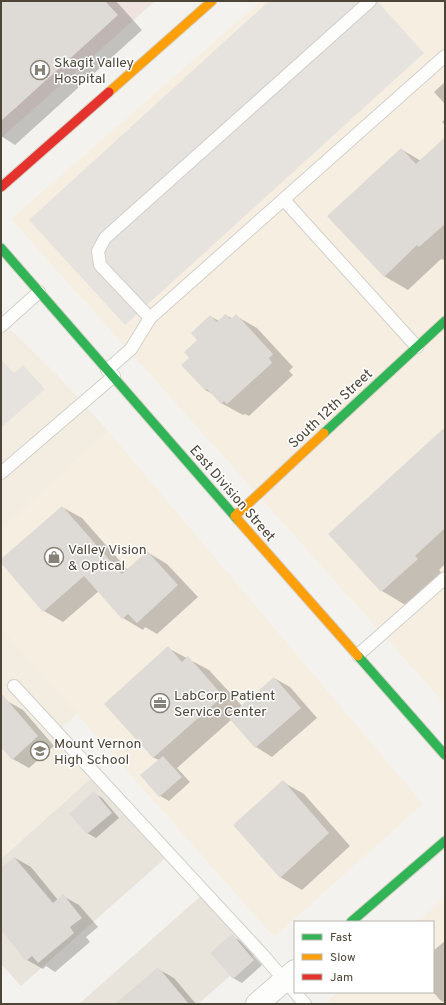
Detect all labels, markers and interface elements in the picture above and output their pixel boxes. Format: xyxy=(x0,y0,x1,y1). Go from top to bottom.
place label: Skagit Valley Hospital xyxy=(54,55,134,88)
hospital icon: Skagit Valley Hospital xyxy=(29,59,51,81)
street label: South 12th Street xyxy=(286,366,377,452)
street label: East Division Street xyxy=(185,442,278,546)
place label: Valley Vision & Optical xyxy=(68,542,147,575)
shop icon: Valley Vision & Optical xyxy=(43,546,65,568)
place label: LabCorp Patient Service Center xyxy=(174,688,275,721)
office icon: LabCorp Patient Service Center xyxy=(149,692,171,714)
place label: Mount Vernon High School xyxy=(54,736,141,769)
school or university icon: Mount Vernon High School xyxy=(29,740,51,762)
legend xyxy=(294,921,434,993)
text: Fast xyxy=(330,930,352,946)
text: Slow xyxy=(330,950,356,966)
text: Jam xyxy=(330,970,353,986)

